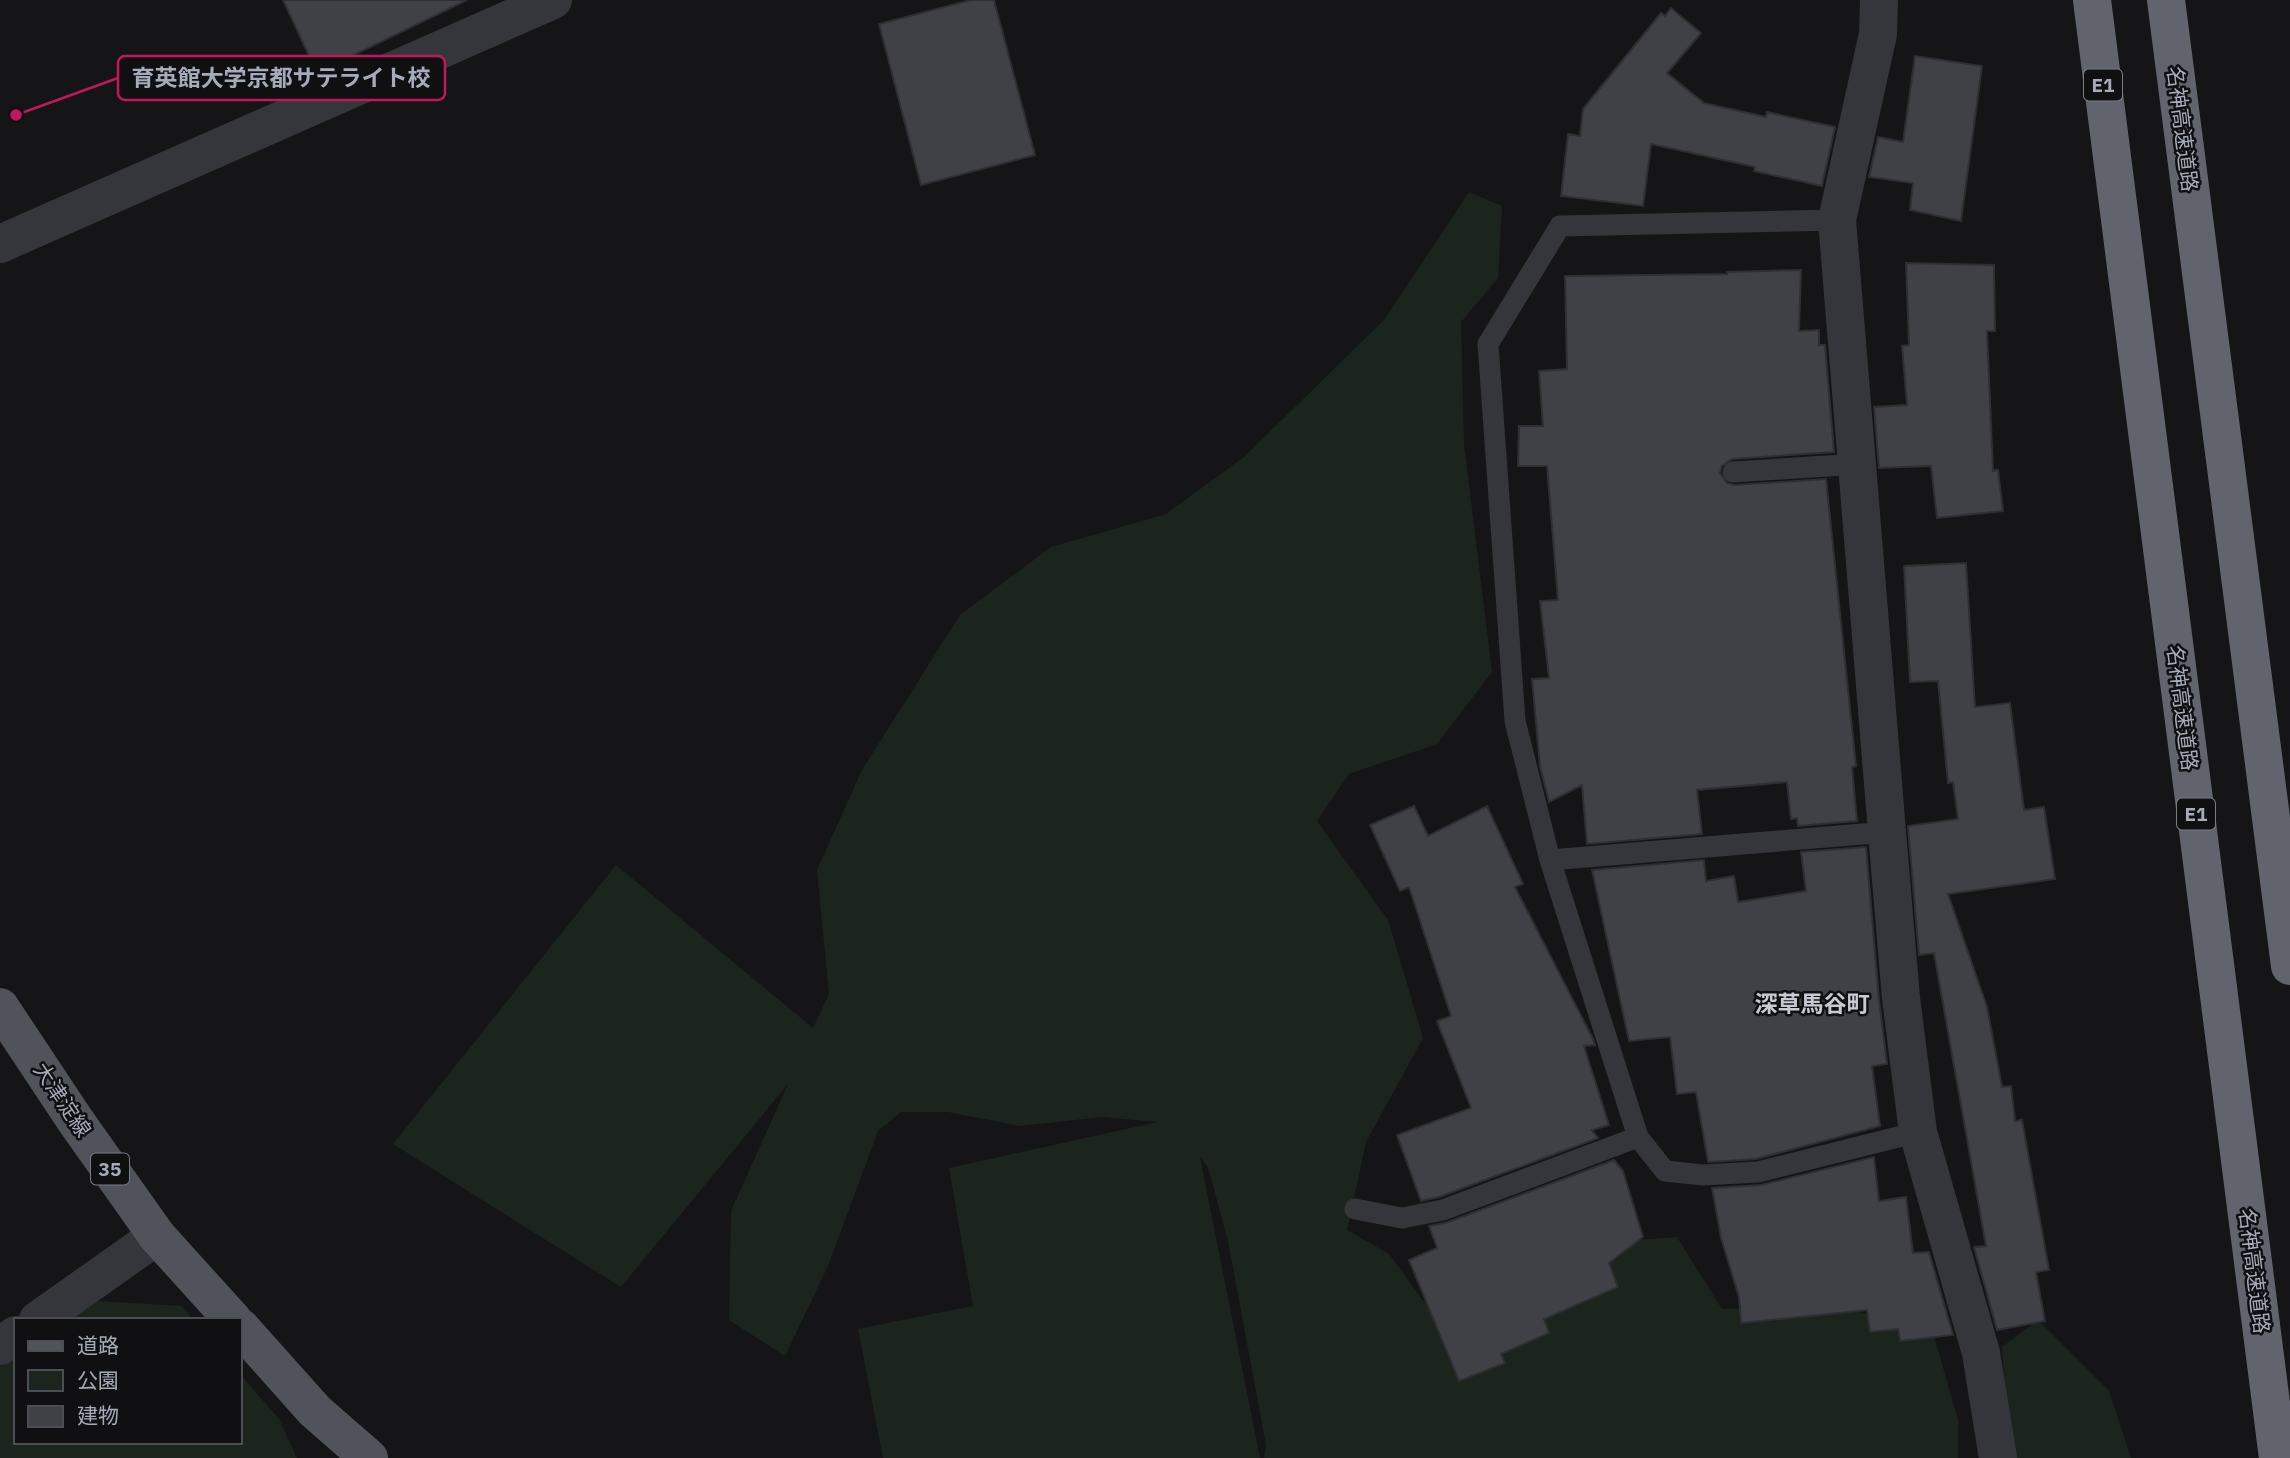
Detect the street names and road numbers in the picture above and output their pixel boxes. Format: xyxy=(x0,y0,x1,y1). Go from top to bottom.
street label: 名神高速道路 xyxy=(2161,65,2205,193)
road number: E1 xyxy=(2084,69,2122,100)
street label: 名神高速道路 xyxy=(2161,644,2205,772)
road number: E1 xyxy=(2177,799,2215,830)
street label: 大津淀線 xyxy=(28,1057,98,1142)
road number: 35 xyxy=(91,1154,129,1184)
street label: 名神高速道路 xyxy=(2233,1207,2277,1335)

